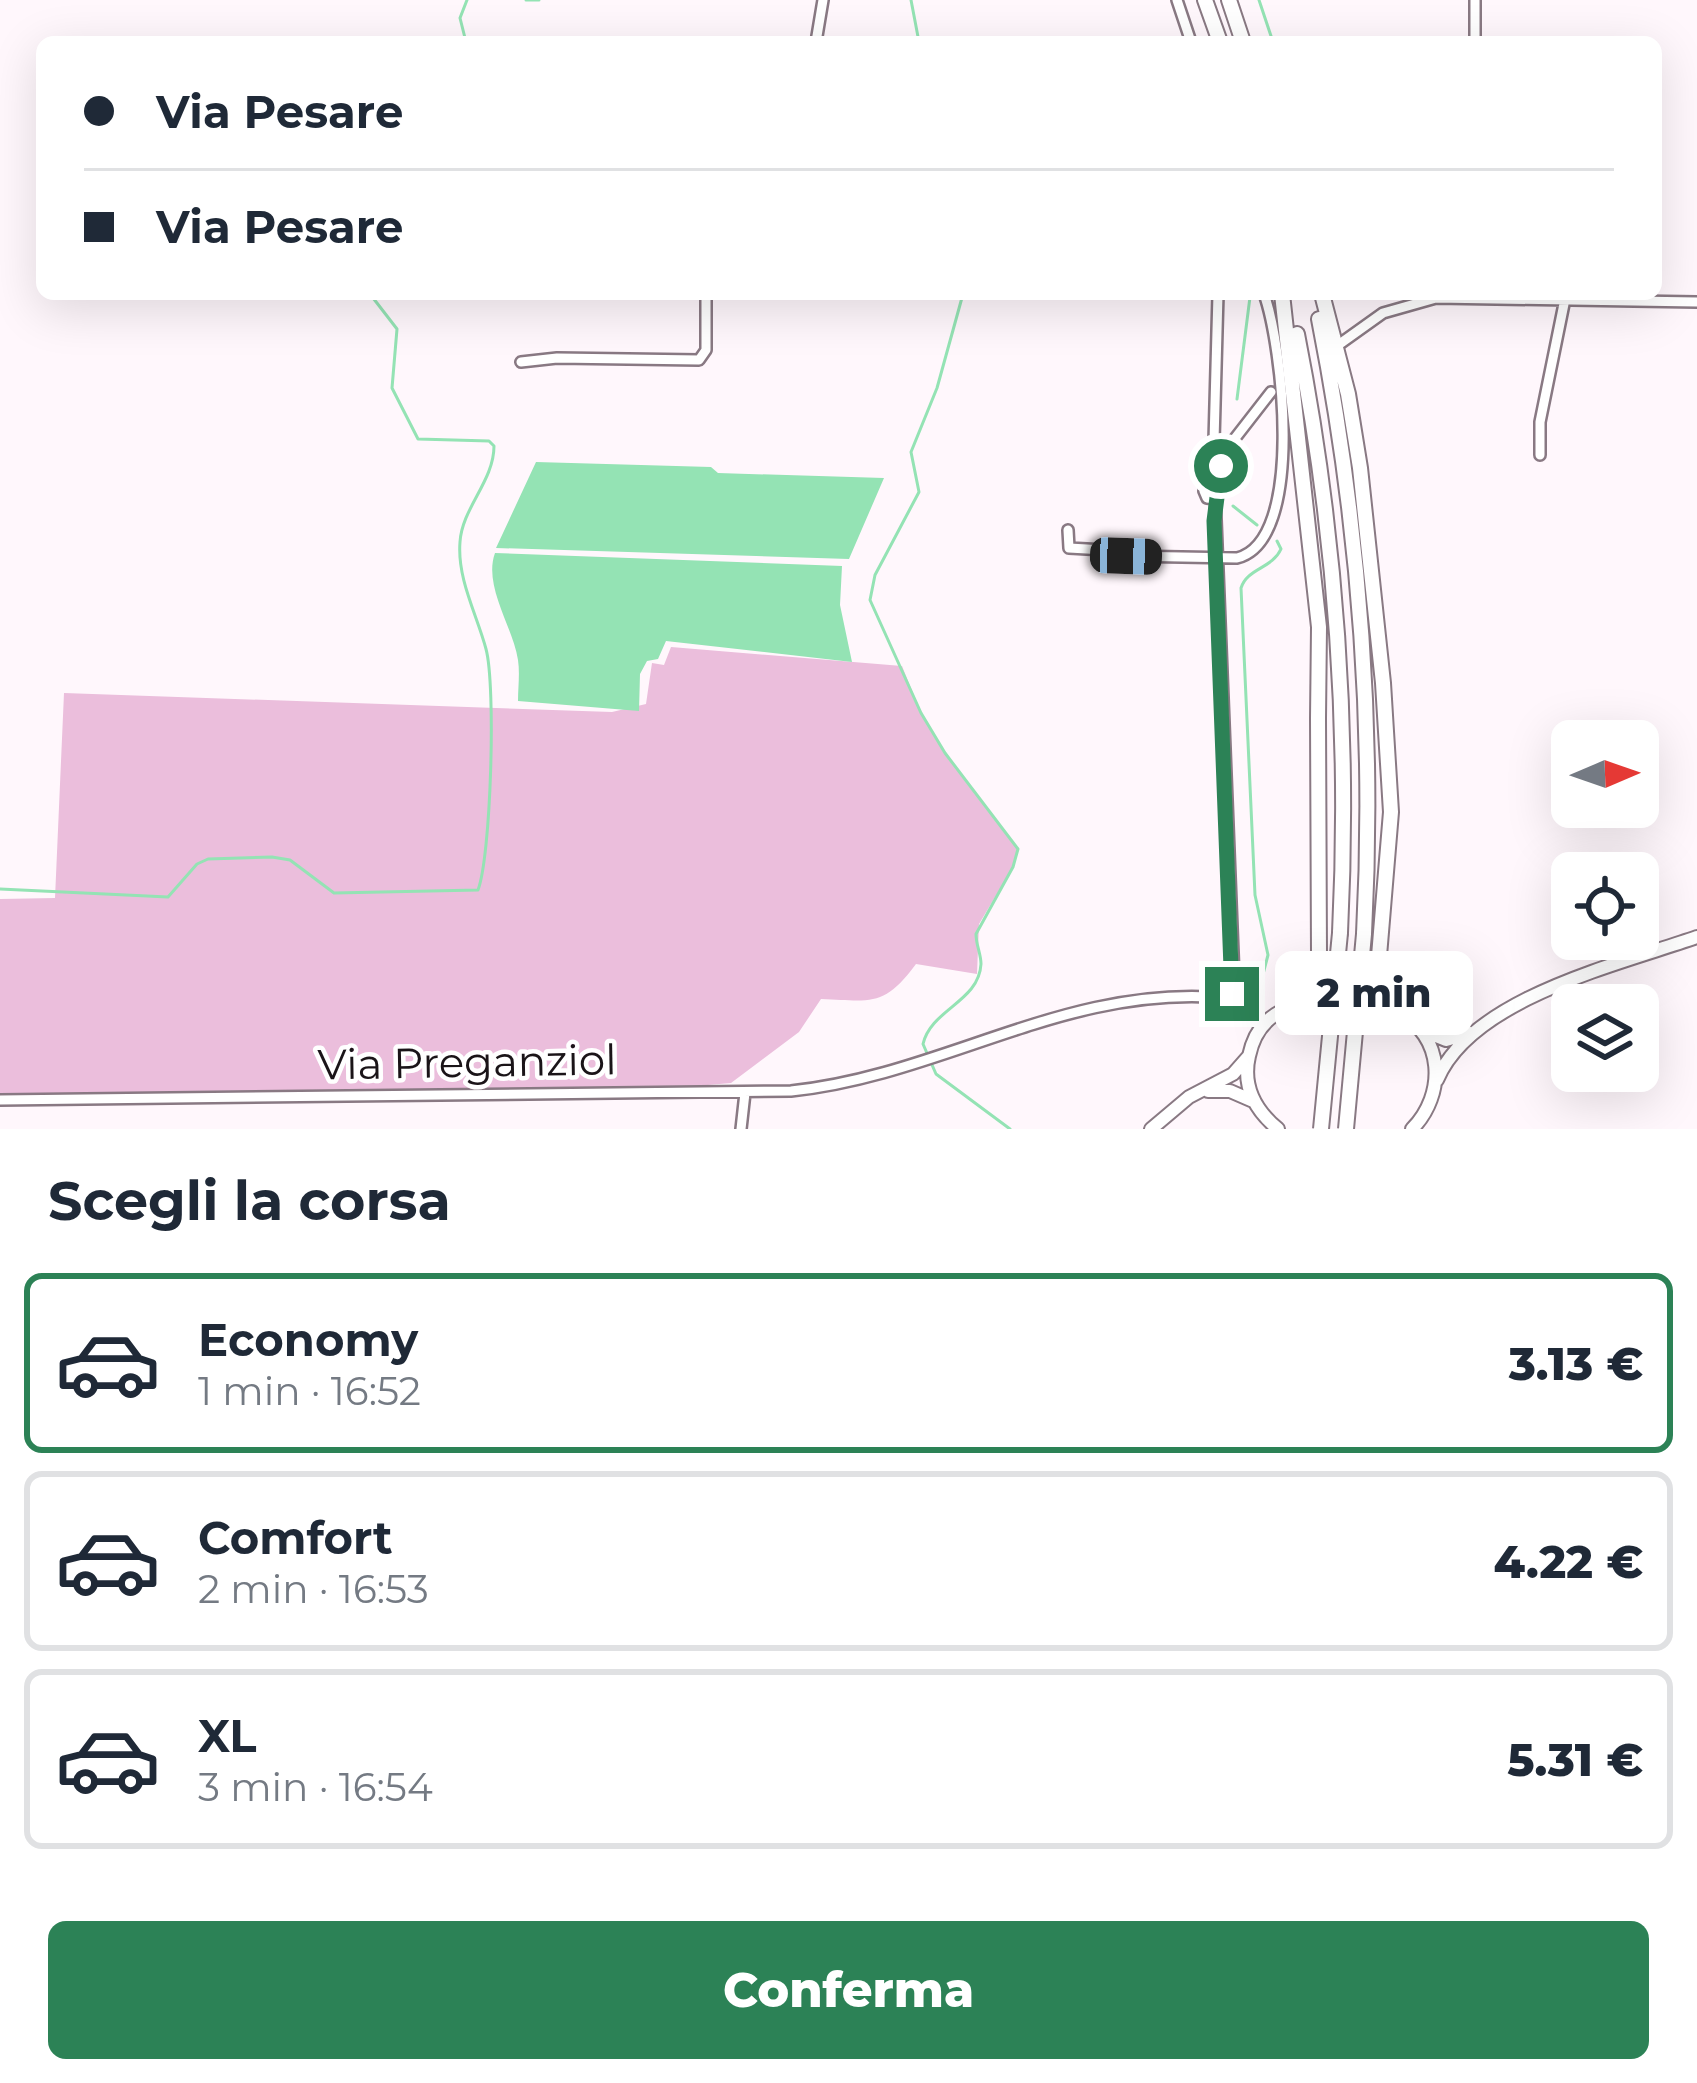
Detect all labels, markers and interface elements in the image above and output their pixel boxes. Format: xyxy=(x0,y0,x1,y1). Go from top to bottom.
text: Via Pesare xyxy=(156,84,403,139)
text: Via Pesare xyxy=(156,199,403,254)
route start xyxy=(1194,439,1248,493)
car xyxy=(1089,537,1163,575)
north arrow xyxy=(1551,720,1659,828)
map controls xyxy=(1551,720,1659,1092)
button: locate xyxy=(1551,852,1659,960)
callout: 2 min xyxy=(1274,952,1472,1036)
route end xyxy=(1205,967,1259,1021)
text: 2 min xyxy=(1317,969,1431,1017)
button: layers xyxy=(1551,984,1659,1092)
street label: Via Preganziol xyxy=(317,1033,617,1091)
text: Scegli la corsa xyxy=(48,1168,451,1234)
icon: car xyxy=(54,1309,162,1417)
text: Economy xyxy=(198,1312,418,1367)
text: 3.13 € xyxy=(1509,1336,1643,1391)
text: 1 min · 16:52 xyxy=(198,1367,421,1415)
icon: car xyxy=(54,1507,162,1615)
text: Comfort xyxy=(198,1510,393,1565)
text: 4.22 € xyxy=(1494,1534,1643,1589)
text: 2 min · 16:53 xyxy=(198,1565,429,1613)
icon: car xyxy=(54,1705,162,1813)
text: XL xyxy=(198,1708,256,1763)
text: 5.31 € xyxy=(1507,1732,1643,1787)
text: 3 min · 16:54 xyxy=(198,1763,433,1811)
button: Conferma xyxy=(48,1921,1649,2059)

